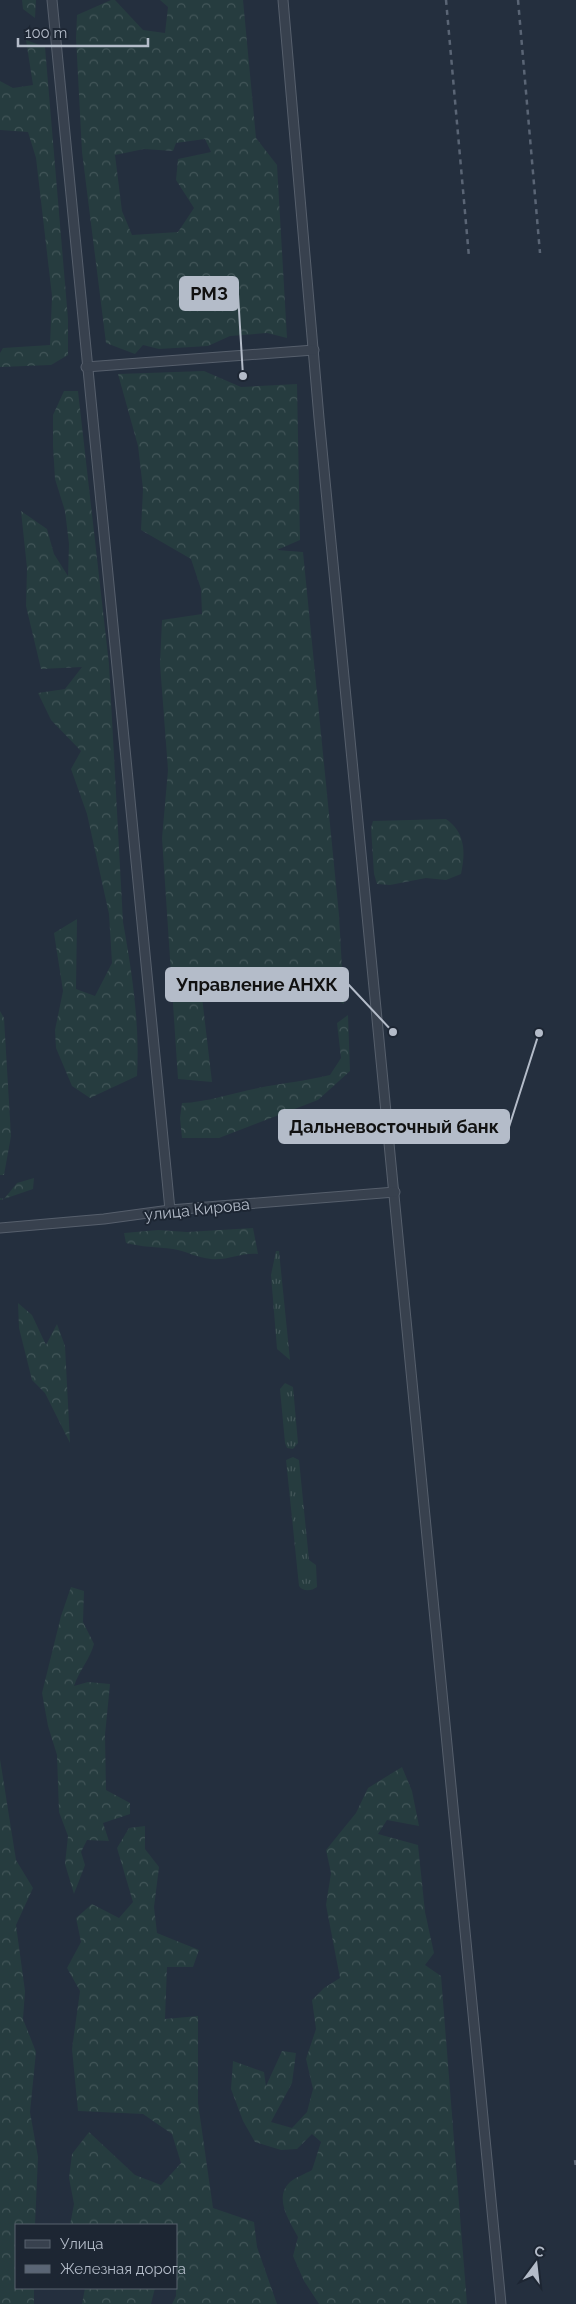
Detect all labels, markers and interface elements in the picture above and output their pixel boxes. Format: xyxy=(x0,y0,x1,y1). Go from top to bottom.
scale bar xyxy=(18,15,148,47)
text: 100 m xyxy=(25,24,67,42)
callout: РМЗ xyxy=(180,277,238,310)
text: РМЗ xyxy=(190,283,228,304)
callout: Управление АНХК xyxy=(166,968,348,1001)
text: Управление АНХК xyxy=(175,974,338,995)
callout: Дальневосточный банк xyxy=(279,1110,509,1143)
text: Дальневосточный банк xyxy=(289,1116,499,1137)
street label: улица Кирова xyxy=(144,1195,251,1224)
legend xyxy=(15,2224,178,2289)
text: Улица xyxy=(60,2235,104,2253)
north arrow xyxy=(511,2239,561,2289)
text: С xyxy=(533,2242,546,2261)
text: Железная дорога xyxy=(60,2260,186,2278)

